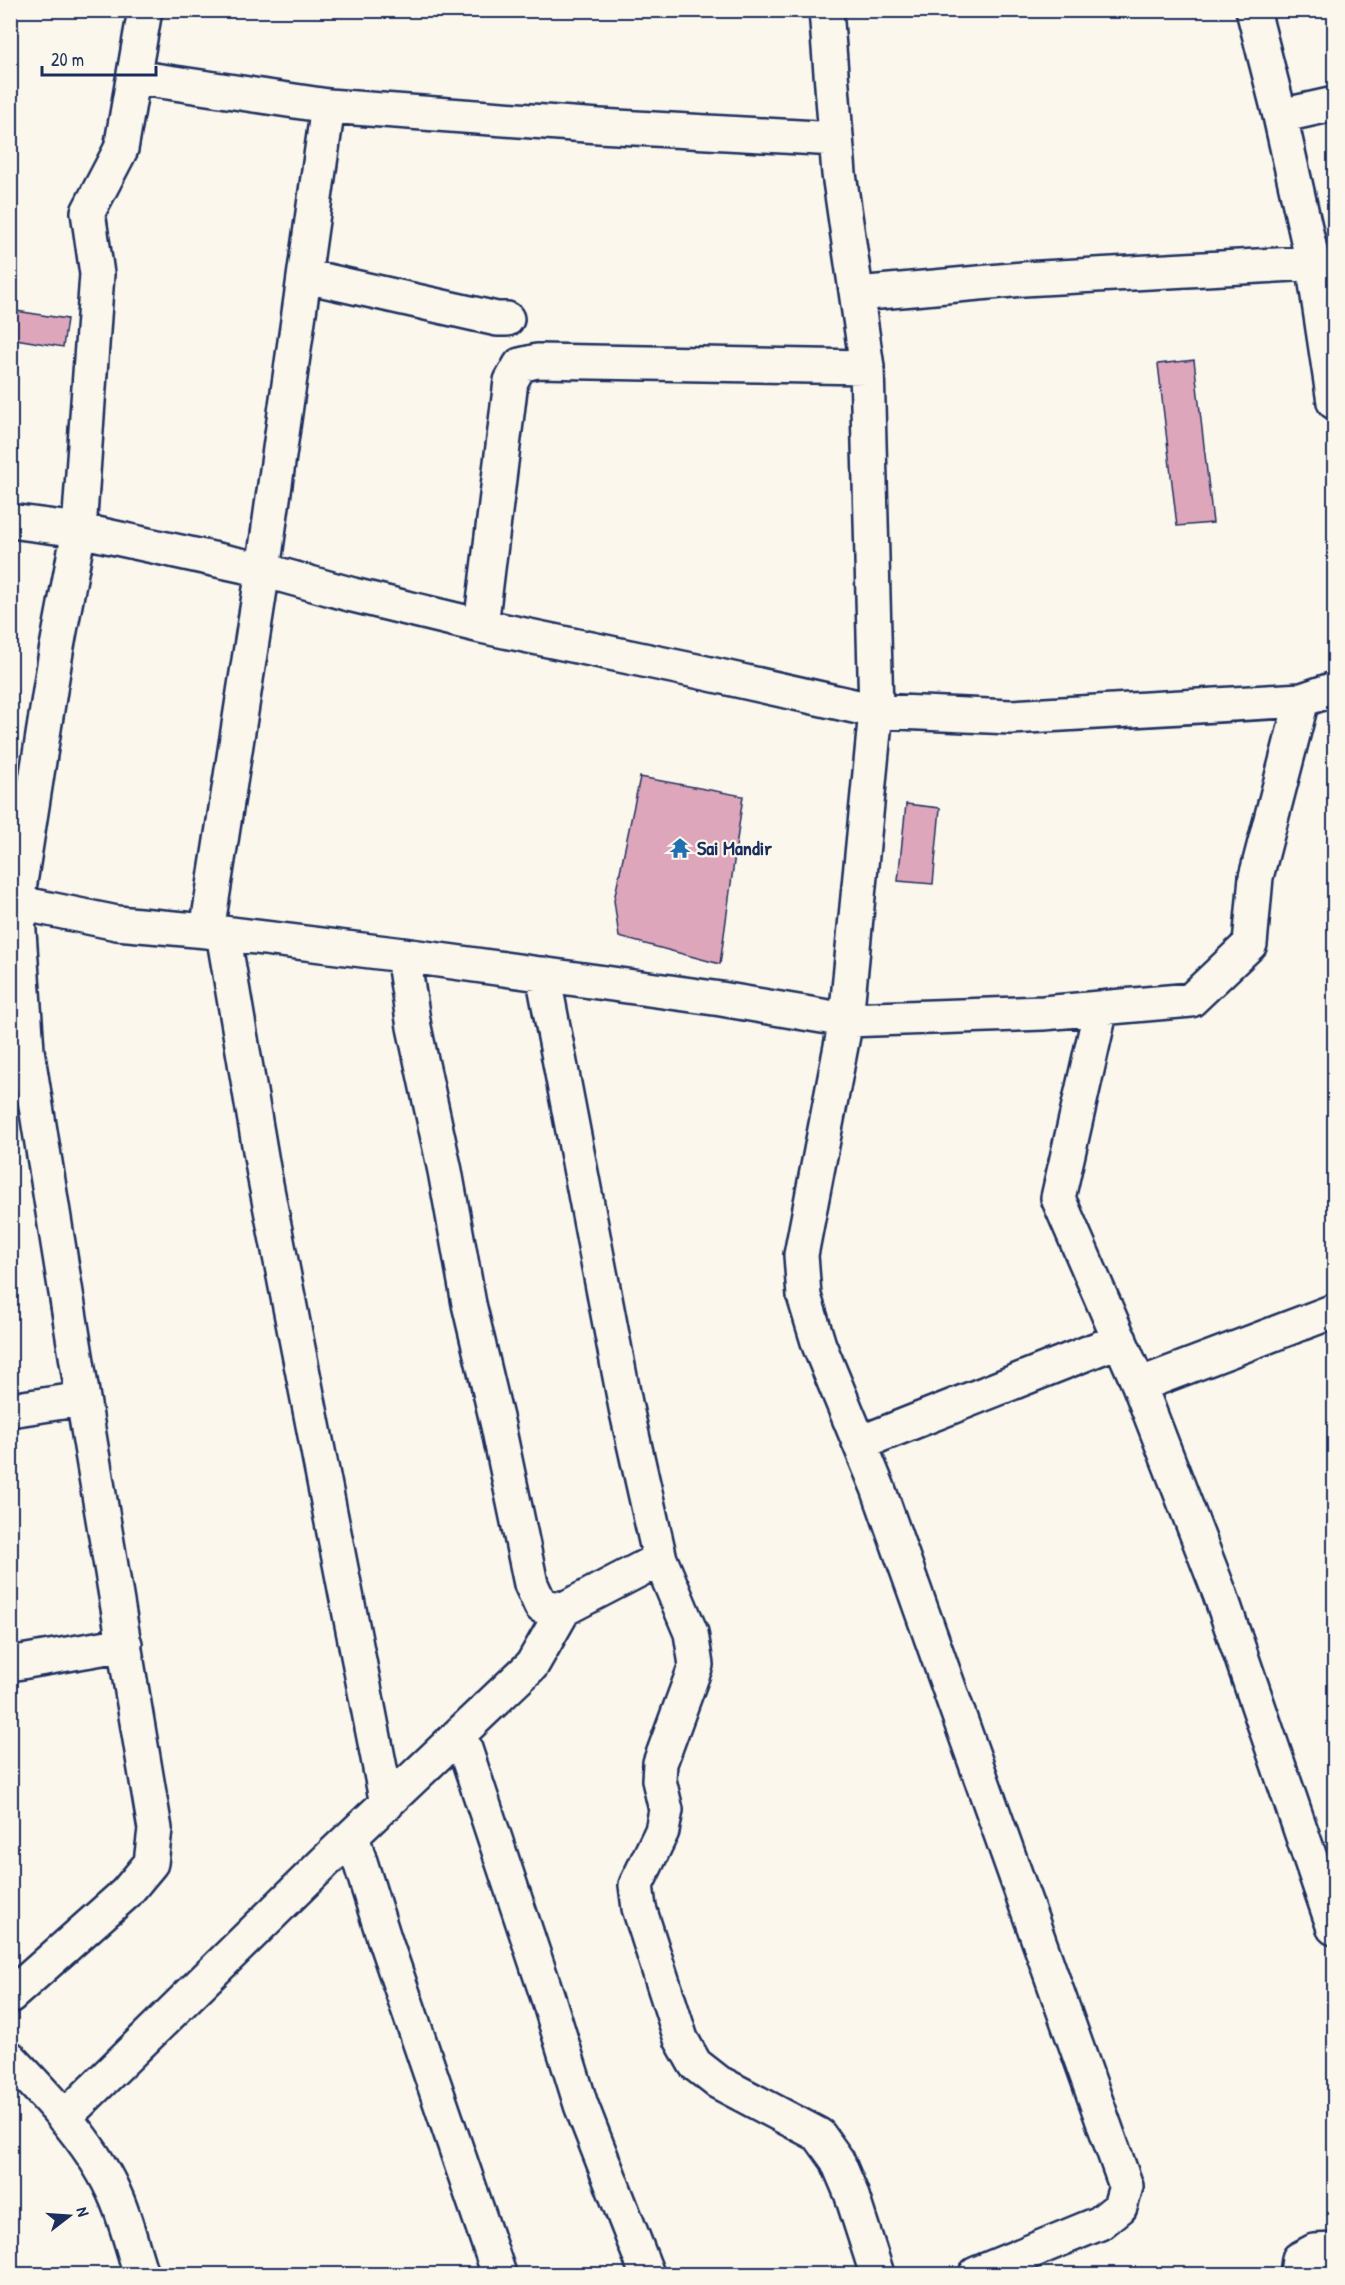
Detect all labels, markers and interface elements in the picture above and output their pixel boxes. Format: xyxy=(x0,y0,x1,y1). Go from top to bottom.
scale bar xyxy=(42,39,156,77)
text: 20 m xyxy=(51,47,84,72)
place label: Sai Mandir xyxy=(697,834,772,861)
temple icon: Sai Mandir xyxy=(668,836,692,860)
north arrow xyxy=(39,2186,99,2246)
text: N xyxy=(72,2204,95,2219)

